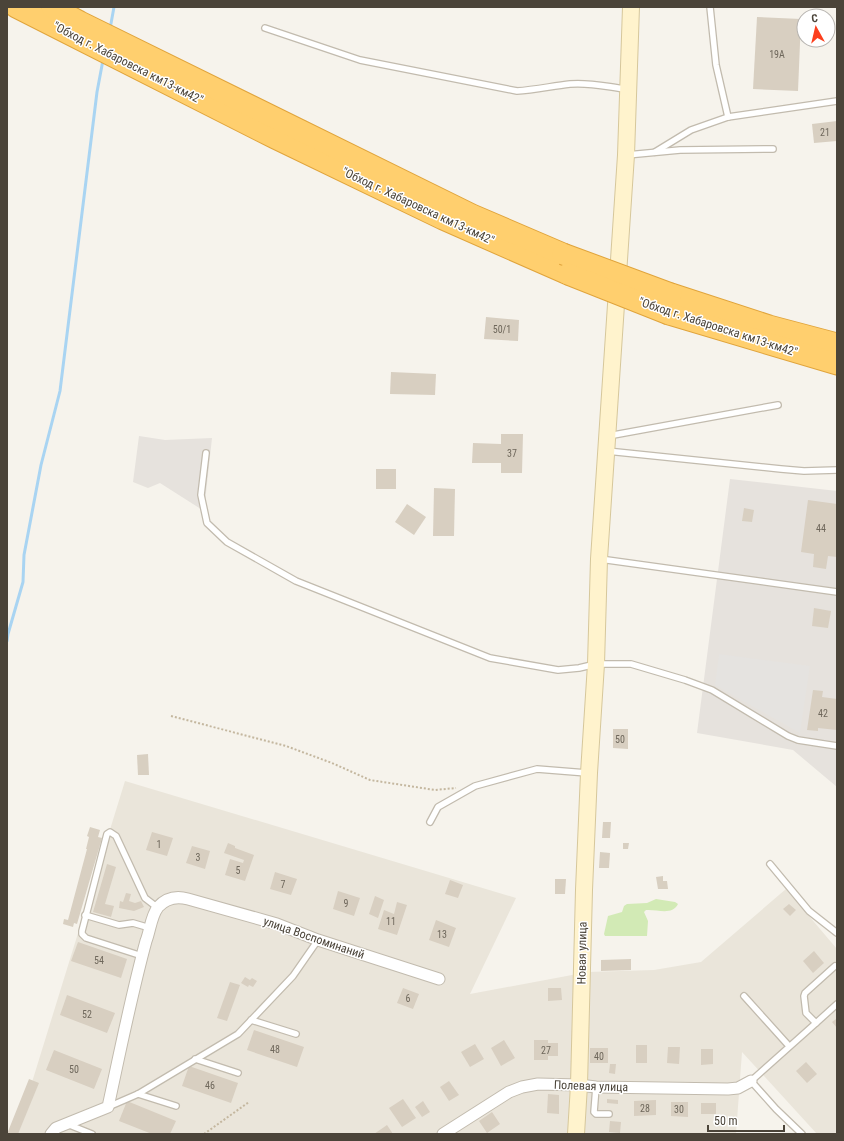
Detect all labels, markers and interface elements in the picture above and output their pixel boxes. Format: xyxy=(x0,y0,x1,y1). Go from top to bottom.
north arrow xyxy=(796,8,836,48)
text: С xyxy=(811,12,819,25)
street label: "Обход г. Хабаровска км13-км42" xyxy=(51,19,205,107)
house number: 19А xyxy=(769,49,785,60)
house number: 21 xyxy=(820,127,830,138)
street label: "Обход г. Хабаровска км13-км42" xyxy=(340,164,496,248)
street label: "Обход г. Хабаровска км13-км42" xyxy=(637,295,799,359)
house number: 50/1 xyxy=(493,324,511,335)
house number: 37 xyxy=(507,448,517,459)
house number: 44 xyxy=(816,523,826,534)
house number: 42 xyxy=(818,708,828,719)
house number: 50 xyxy=(615,734,625,745)
house number: 1 xyxy=(157,839,161,850)
house number: 3 xyxy=(196,852,201,863)
house number: 5 xyxy=(236,865,241,876)
house number: 7 xyxy=(281,879,286,890)
house number: 9 xyxy=(344,898,349,909)
street label: улица Воспоминаний xyxy=(262,914,366,962)
house number: 11 xyxy=(386,916,396,927)
street label: Новая улица xyxy=(574,921,590,985)
house number: 13 xyxy=(437,929,447,940)
house number: 54 xyxy=(94,955,104,966)
house number: 6 xyxy=(406,993,411,1004)
house number: 52 xyxy=(82,1009,92,1020)
house number: 48 xyxy=(270,1044,280,1055)
house number: 27 xyxy=(541,1045,551,1056)
house number: 40 xyxy=(594,1051,604,1062)
house number: 50 xyxy=(69,1064,79,1075)
street label: Полевая улица xyxy=(554,1078,629,1094)
house number: 46 xyxy=(205,1080,215,1091)
house number: 28 xyxy=(640,1103,650,1114)
house number: 30 xyxy=(674,1104,684,1115)
scale bar xyxy=(708,1107,784,1133)
text: 50 m xyxy=(714,1114,738,1128)

